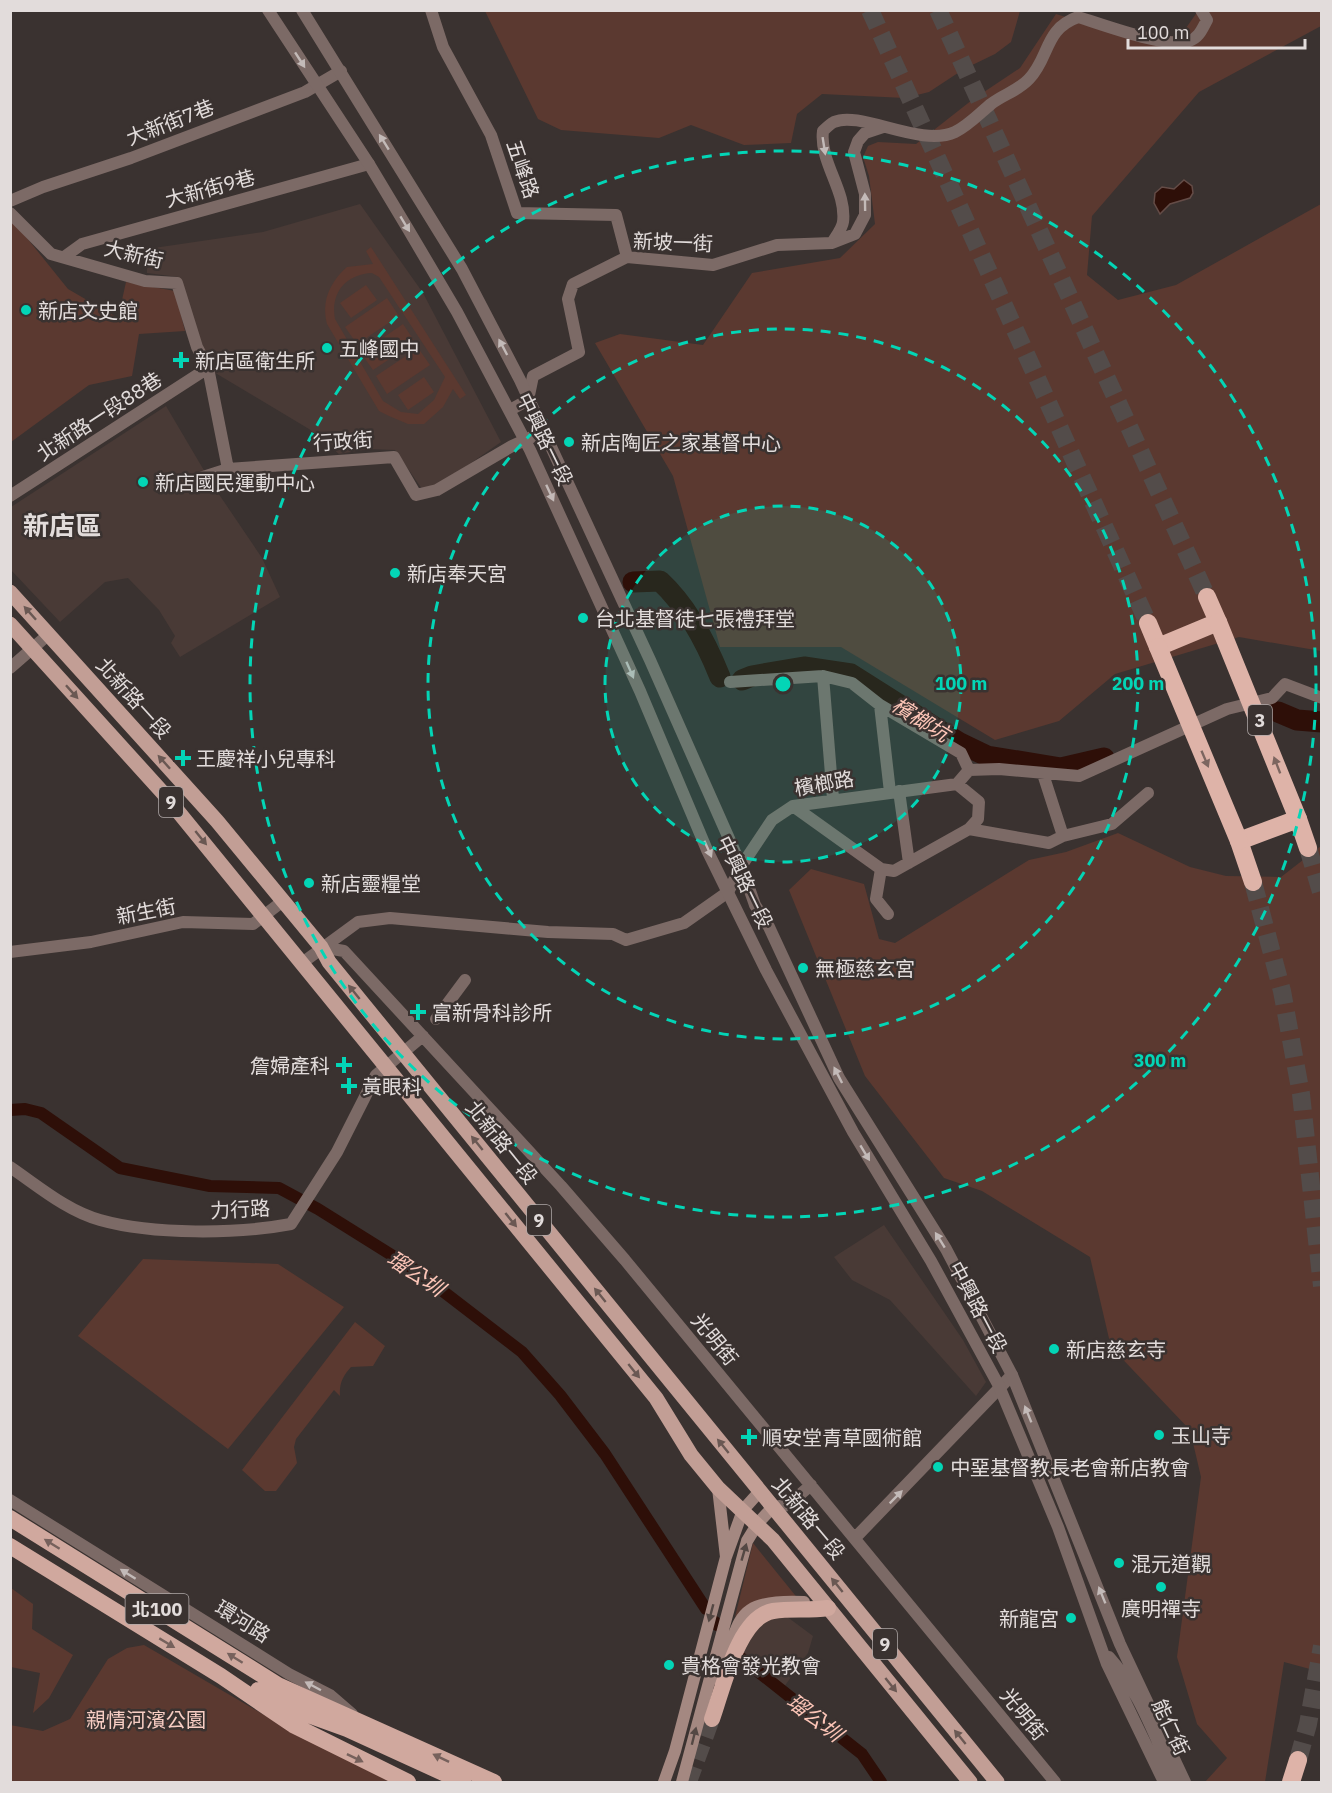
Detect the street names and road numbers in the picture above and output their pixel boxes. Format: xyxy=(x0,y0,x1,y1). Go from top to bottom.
street label: 大新街7巷 xyxy=(122,93,218,151)
street label: 五峰路 xyxy=(500,136,546,202)
street label: 大新街9巷 xyxy=(162,163,258,213)
street label: 新坡一街 xyxy=(633,227,713,257)
street label: 大新街 xyxy=(102,234,166,274)
street label: 北新路一段88巷 xyxy=(31,365,167,467)
street label: 中興路一段 xyxy=(511,388,579,490)
street label: 行政街 xyxy=(312,425,374,457)
street label: 北新路一段 xyxy=(91,652,177,744)
road number: 3 xyxy=(1248,705,1272,735)
street label: 檳榔路 xyxy=(792,764,856,802)
road number: 9 xyxy=(159,787,183,817)
street label: 中興路一段 xyxy=(711,831,779,933)
street label: 新生街 xyxy=(114,892,178,930)
street label: 北新路一段 xyxy=(460,1095,544,1189)
street label: 力行路 xyxy=(209,1194,271,1224)
road number: 9 xyxy=(527,1205,551,1235)
street label: 中興路一段 xyxy=(943,1257,1013,1357)
street label: 光明街 xyxy=(686,1307,744,1371)
street label: 北新路一段 xyxy=(767,1471,851,1565)
road number: 北100 xyxy=(126,1594,188,1624)
street label: 環河路 xyxy=(210,1594,276,1648)
road number: 9 xyxy=(873,1629,897,1659)
street label: 光明街 xyxy=(995,1682,1053,1746)
street label: 能仁街 xyxy=(1146,1694,1196,1760)

